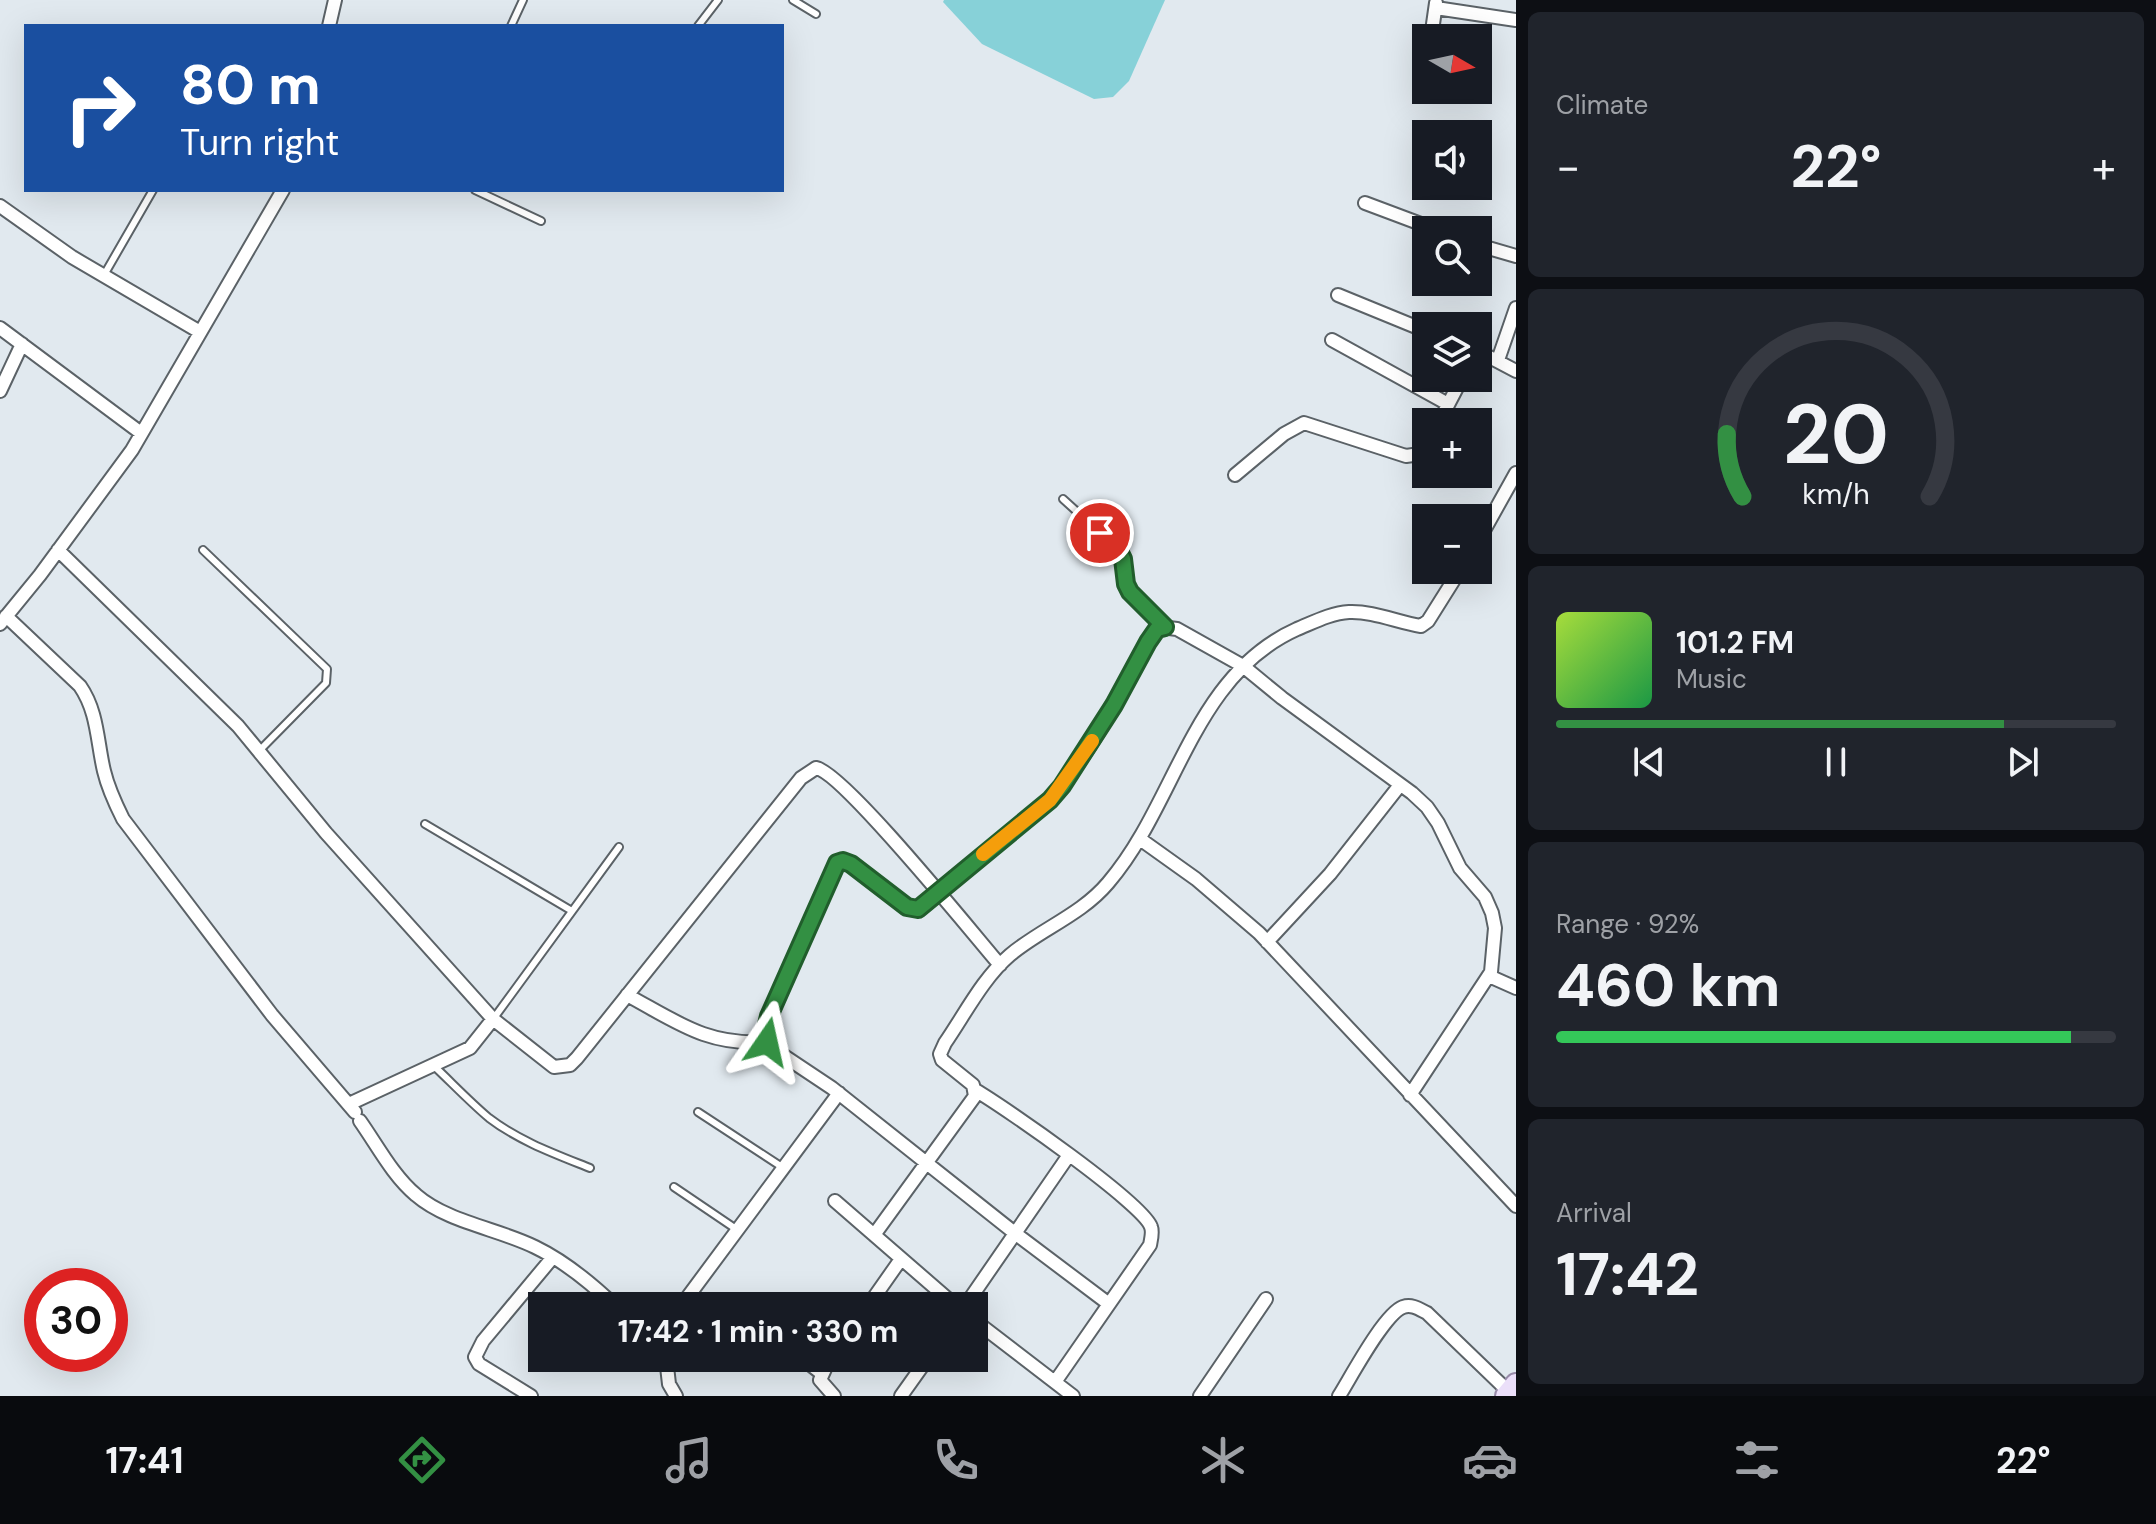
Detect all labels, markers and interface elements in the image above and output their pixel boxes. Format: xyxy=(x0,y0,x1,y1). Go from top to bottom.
north arrow xyxy=(1412,24,1492,104)
map controls xyxy=(1412,24,1492,584)
text: 80 m xyxy=(180,48,321,121)
icon: right xyxy=(48,56,152,160)
text: Climate xyxy=(1556,88,1648,122)
text: Turn right xyxy=(180,119,339,166)
button: sound xyxy=(1412,120,1492,200)
text: 22° xyxy=(1790,127,1882,206)
text: − xyxy=(1556,138,1580,196)
text: + xyxy=(2092,138,2116,196)
button: search xyxy=(1412,216,1492,296)
button: layers xyxy=(1412,312,1492,392)
text: 20 xyxy=(1783,380,1889,489)
button: + xyxy=(1412,408,1492,488)
text: km/h xyxy=(1802,476,1870,513)
pin xyxy=(1066,499,1134,567)
button: − xyxy=(1412,504,1492,584)
icon: arrive xyxy=(1078,511,1122,555)
text: 101.2 FM xyxy=(1676,623,1794,662)
text: Music xyxy=(1676,662,1747,696)
icon: previous xyxy=(1627,740,1671,784)
icon: pause xyxy=(1814,740,1858,784)
icon: next xyxy=(2001,740,2045,784)
text: Range · 92% xyxy=(1556,907,1699,941)
text: 460 km xyxy=(1556,946,1781,1025)
position arrow xyxy=(725,1000,809,1084)
text: Arrival xyxy=(1556,1196,1632,1230)
text: 17:42 xyxy=(1556,1235,1699,1314)
speed limit sign: 30 xyxy=(24,1268,128,1372)
text: 17:42 · 1 min · 330 m xyxy=(618,1312,898,1351)
icon: directions xyxy=(394,1432,450,1488)
icon: music xyxy=(661,1432,717,1488)
icon: phone xyxy=(928,1432,984,1488)
icon: climate xyxy=(1195,1432,1251,1488)
icon: car xyxy=(1462,1432,1518,1488)
icon: filters xyxy=(1729,1432,1785,1488)
text: 17:41 xyxy=(105,1437,184,1484)
text: 22° xyxy=(1996,1437,2051,1484)

